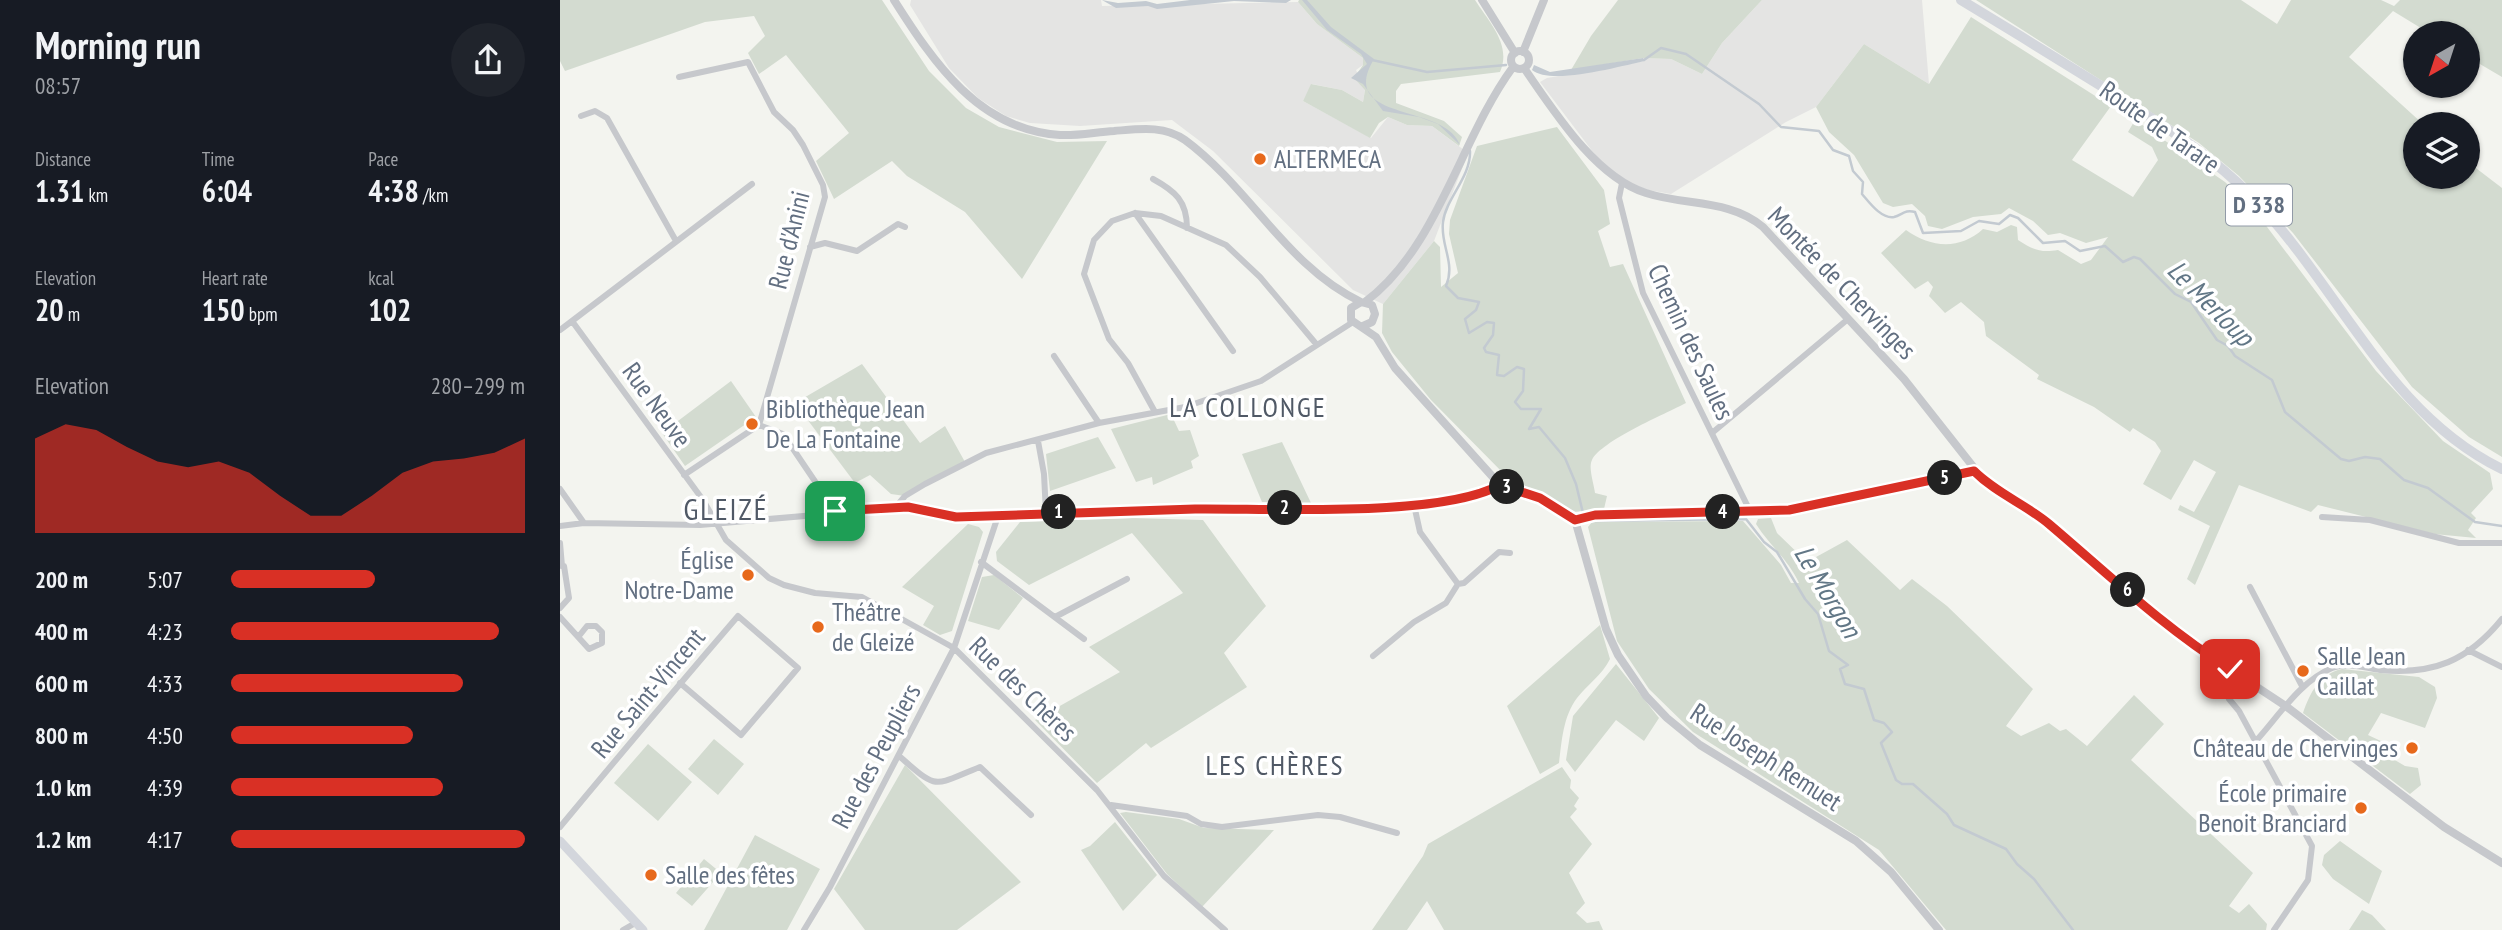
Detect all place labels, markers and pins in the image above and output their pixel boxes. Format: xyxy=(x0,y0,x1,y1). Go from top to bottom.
place label: ALTERMECA xyxy=(1274,142,1382,175)
marker: ALTERMECA xyxy=(1252,151,1268,167)
place label: Bibliothèque Jean De La Fontaine xyxy=(766,392,925,455)
marker: Bibliothèque Jean De La Fontaine xyxy=(744,416,760,432)
pin: 5 xyxy=(1928,461,1962,496)
pin: 3 xyxy=(1490,470,1524,504)
pin xyxy=(805,481,865,541)
pin: 2 xyxy=(1268,490,1302,526)
pin: 1 xyxy=(1042,494,1076,530)
pin: 4 xyxy=(1706,494,1740,530)
place label: Église Notre-Dame xyxy=(624,543,734,606)
marker: Église Notre-Dame xyxy=(740,567,756,583)
pin: 6 xyxy=(2110,572,2146,608)
place label: Théâtre de Gleizé xyxy=(832,595,915,658)
marker: Théâtre de Gleizé xyxy=(810,619,826,635)
pin xyxy=(2200,639,2260,699)
place label: Salle Jean Caillat xyxy=(2317,639,2406,702)
marker: Salle Jean Caillat xyxy=(2295,663,2311,679)
place label: Château de Chervinges xyxy=(2193,731,2398,764)
marker: Château de Chervinges xyxy=(2404,740,2420,756)
place label: École primaire Benoit Branciard xyxy=(2198,776,2347,839)
marker: École primaire Benoit Branciard xyxy=(2353,800,2369,816)
place label: Salle des fêtes xyxy=(665,858,795,891)
marker: Salle des fêtes xyxy=(643,867,659,883)

